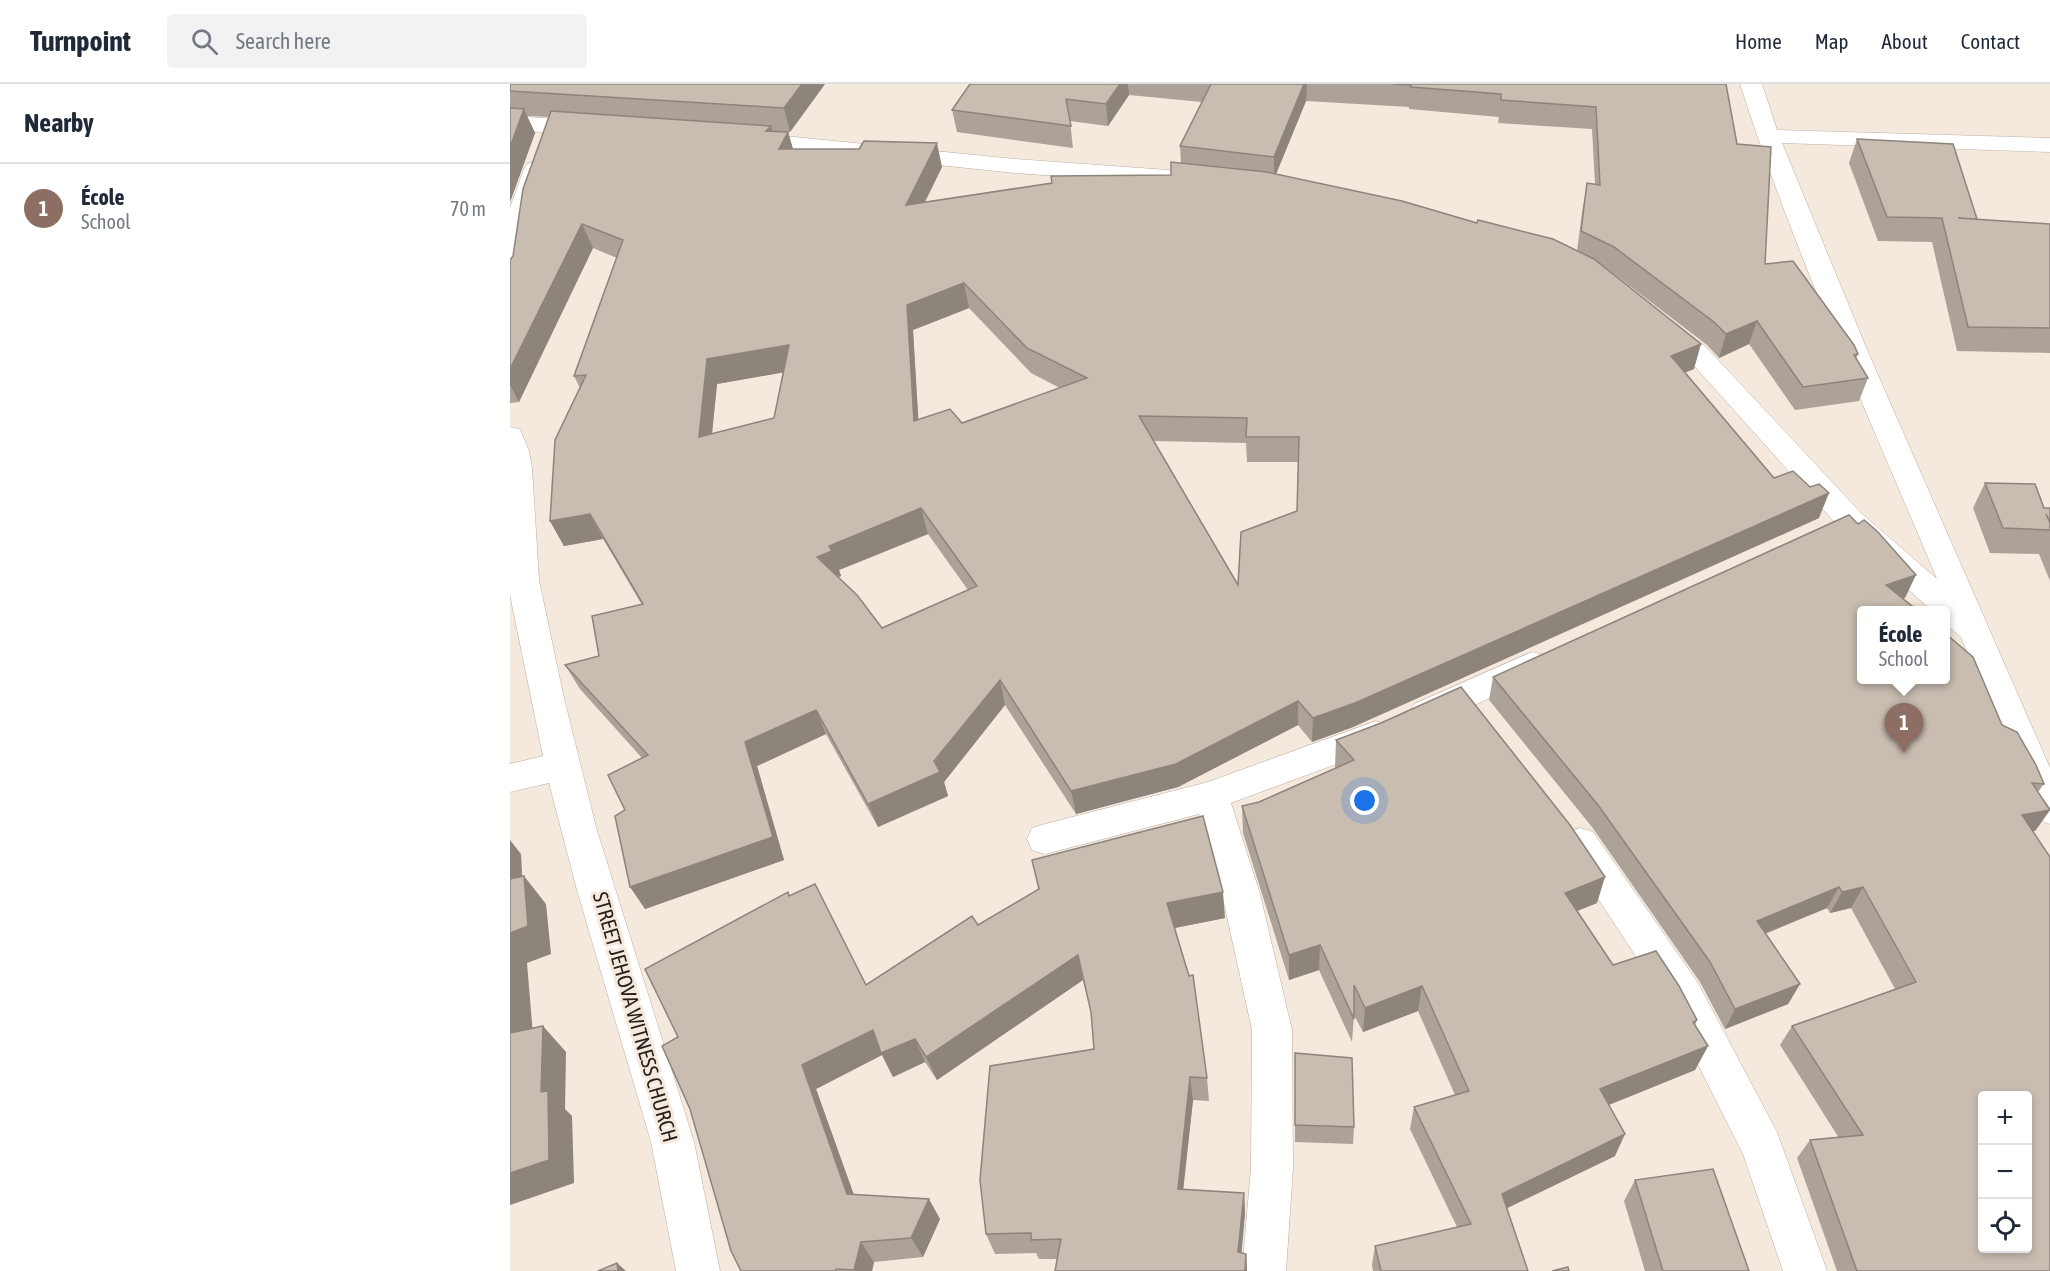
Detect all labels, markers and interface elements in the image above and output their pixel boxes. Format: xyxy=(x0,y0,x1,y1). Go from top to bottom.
search box xyxy=(167,14,587,68)
text: Turnpoint xyxy=(30,25,131,57)
icon: search xyxy=(188,25,221,58)
text: Search here xyxy=(236,28,331,54)
text: Home xyxy=(1735,29,1782,53)
text: Map xyxy=(1815,29,1849,53)
text: About xyxy=(1882,29,1928,53)
text: Contact xyxy=(1961,29,2020,53)
text: Nearby xyxy=(24,108,94,138)
text: École xyxy=(81,184,124,210)
text: 1 xyxy=(39,197,48,220)
text: 70 m xyxy=(450,197,486,220)
text: School xyxy=(81,210,131,233)
popup xyxy=(1857,606,1950,684)
text: École xyxy=(1879,621,1922,647)
text: School xyxy=(1879,647,1928,670)
pin: 1 xyxy=(1884,704,1924,753)
your location xyxy=(1350,786,1379,815)
street label: STREET JEHOVA WITNESS CHURCH xyxy=(589,889,683,1145)
map controls xyxy=(1978,1091,2032,1253)
button: + xyxy=(1978,1091,2032,1145)
button: − xyxy=(1978,1145,2032,1199)
button: locate xyxy=(1978,1199,2032,1253)

